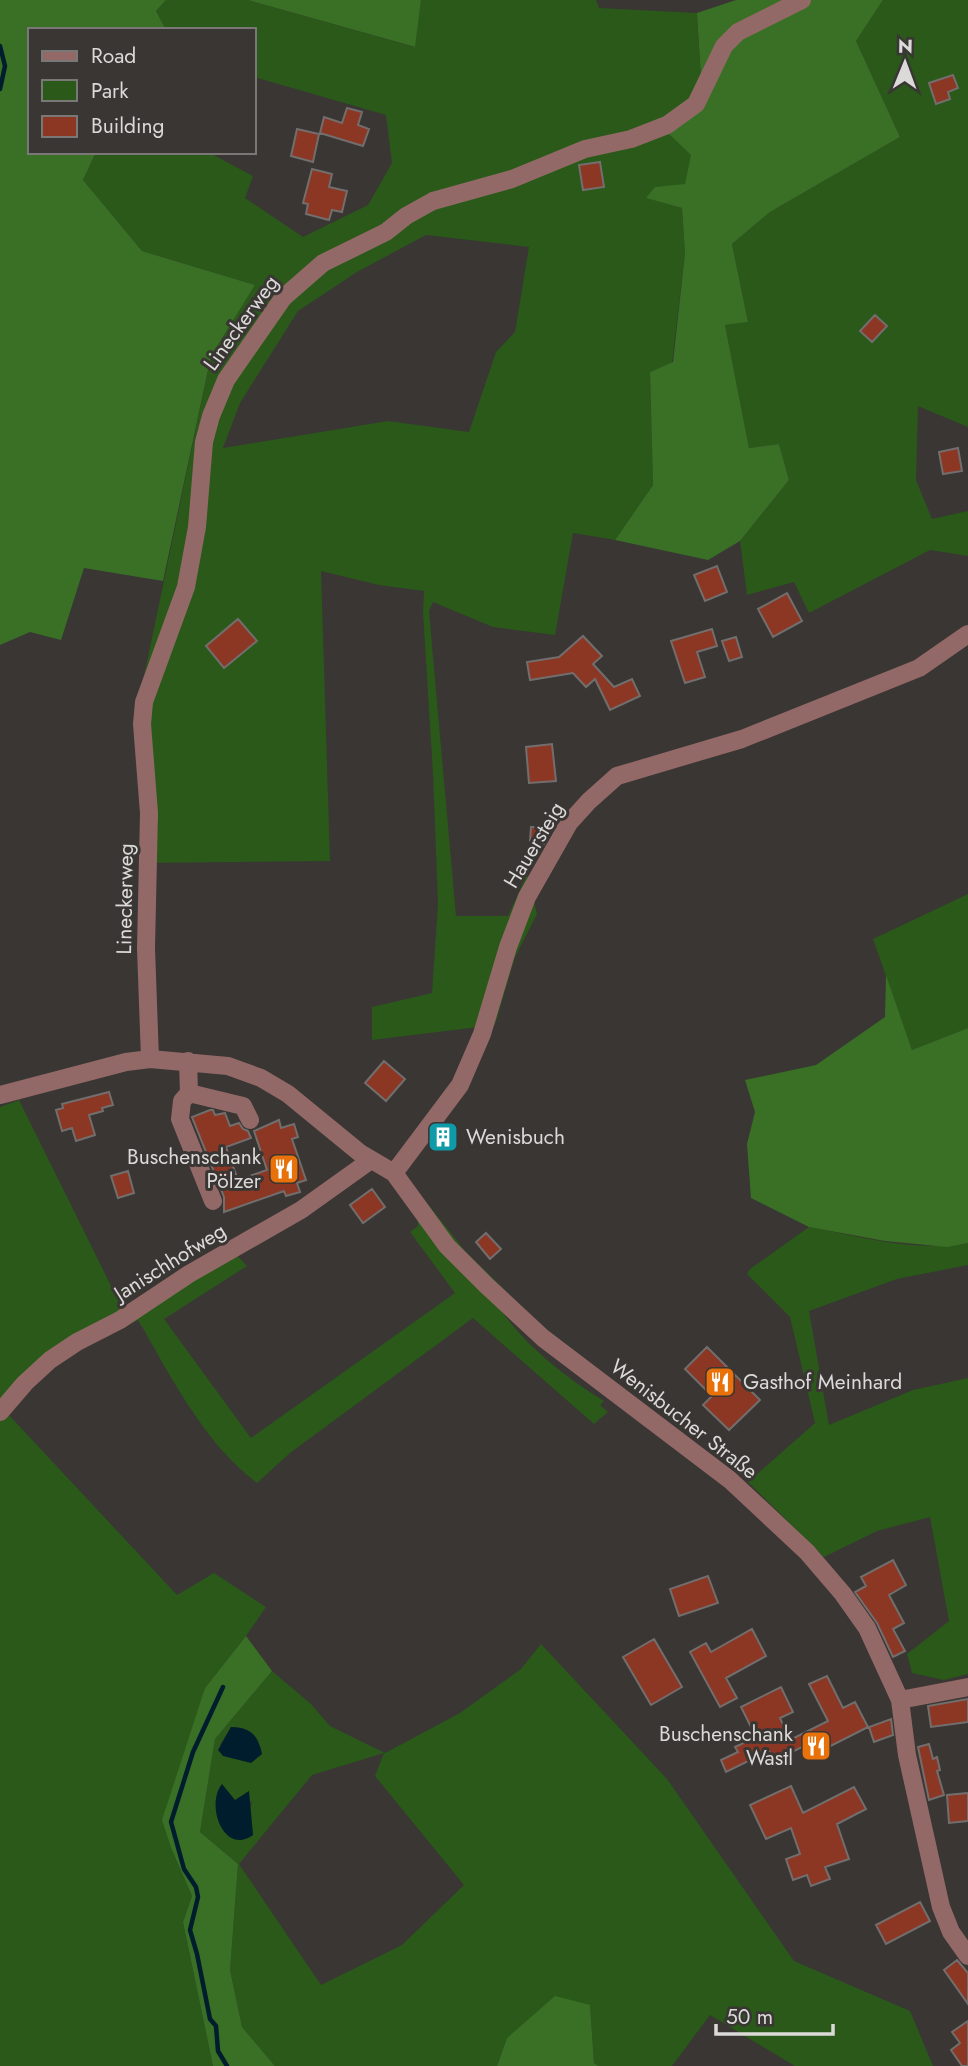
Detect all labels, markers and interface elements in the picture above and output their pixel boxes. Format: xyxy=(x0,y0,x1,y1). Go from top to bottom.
legend xyxy=(28,28,256,154)
north arrow xyxy=(870,28,940,98)
text: N xyxy=(898,33,913,60)
text: Road xyxy=(91,41,136,71)
text: Park xyxy=(91,76,129,106)
text: Building xyxy=(91,111,164,141)
street label: Lineckerweg xyxy=(196,269,286,377)
street label: Hauersteig xyxy=(496,796,572,894)
street label: Lineckerweg xyxy=(109,843,141,955)
building icon: Wenisbuch xyxy=(426,1120,460,1154)
place label: Wenisbuch xyxy=(466,1122,565,1152)
place label: Buschenschank Pölzer xyxy=(127,1142,262,1196)
restaurant icon: Buschenschank Pölzer xyxy=(267,1152,301,1186)
street label: Janischhofweg xyxy=(106,1216,232,1310)
street label: Wenisbucher Straße xyxy=(604,1352,764,1486)
restaurant icon: Gasthof Meinhard xyxy=(703,1365,737,1399)
place label: Gasthof Meinhard xyxy=(743,1367,902,1397)
place label: Buschenschank Wastl xyxy=(659,1719,794,1773)
restaurant icon: Buschenschank Wastl xyxy=(799,1729,833,1763)
scale bar xyxy=(716,1993,833,2037)
text: 50 m xyxy=(726,2002,773,2032)

